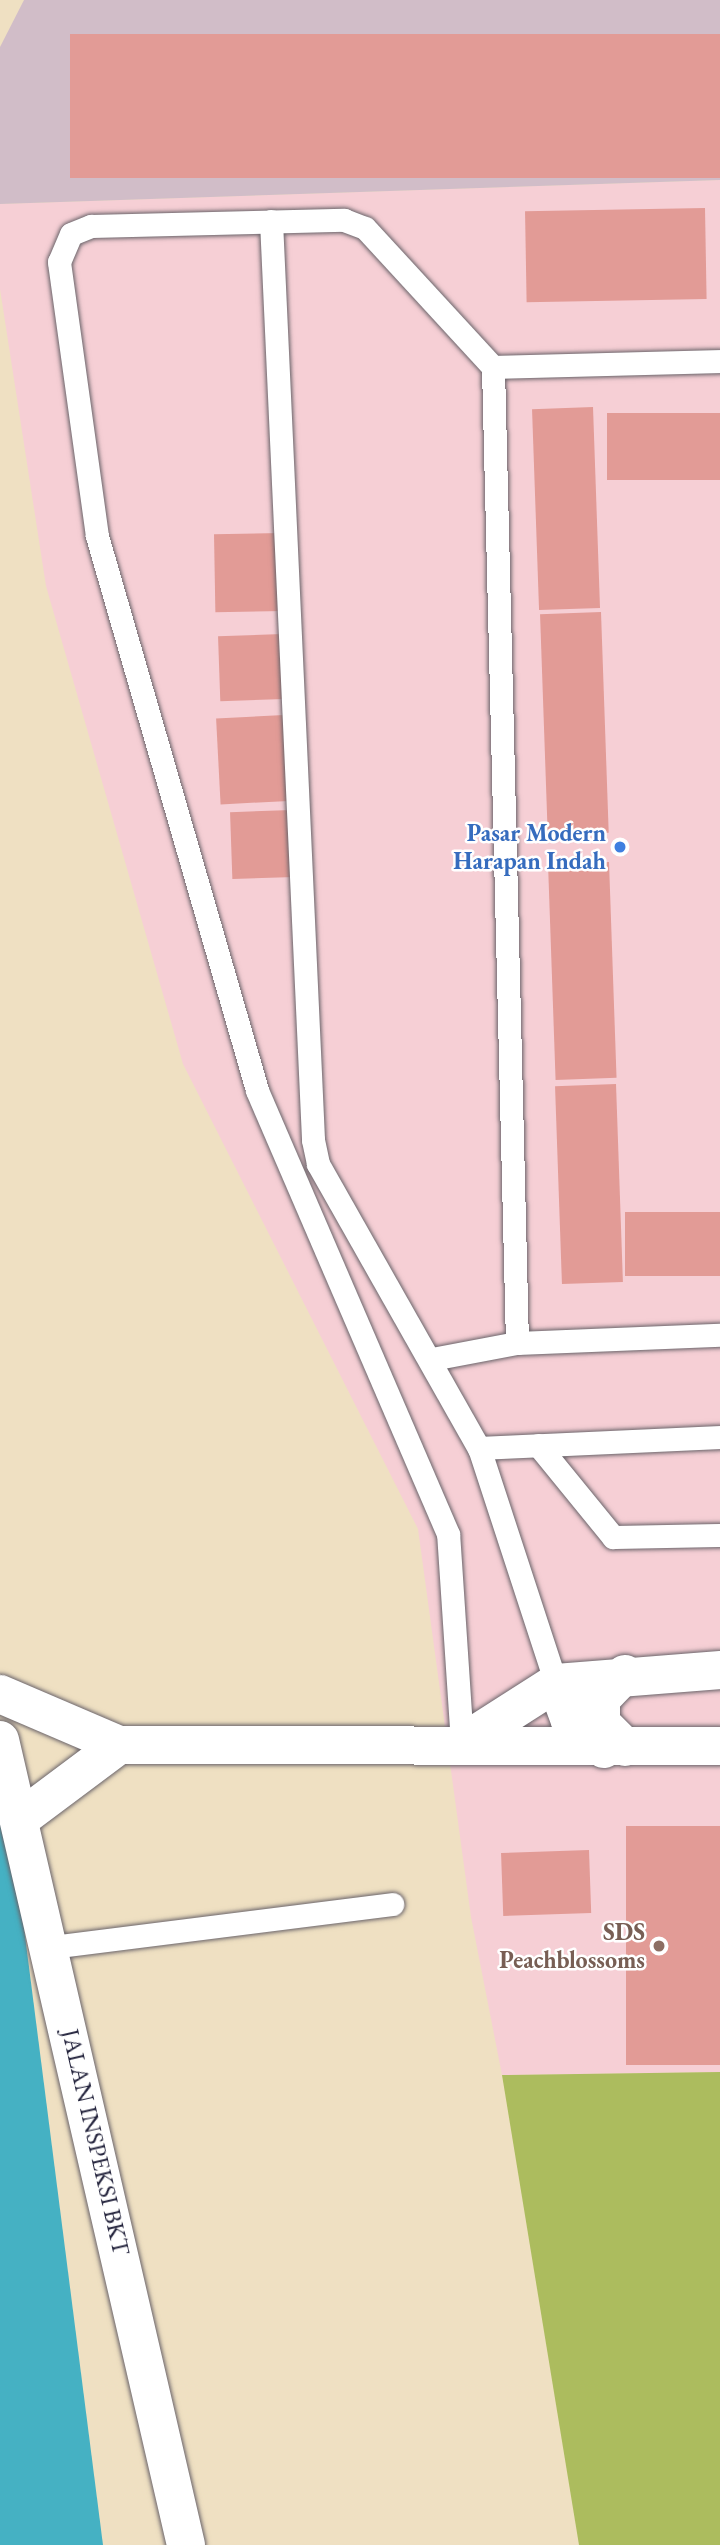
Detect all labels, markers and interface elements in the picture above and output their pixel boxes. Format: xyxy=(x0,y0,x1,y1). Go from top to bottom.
place label: Pasar Modern Harapan Indah xyxy=(453,819,606,875)
marker: Pasar Modern Harapan Indah xyxy=(612,839,628,855)
place label: SDS Peachblossoms xyxy=(499,1918,645,1974)
marker: SDS Peachblossoms xyxy=(651,1938,667,1954)
street label: JALAN INSPEKSI BKT xyxy=(56,2026,136,2258)

